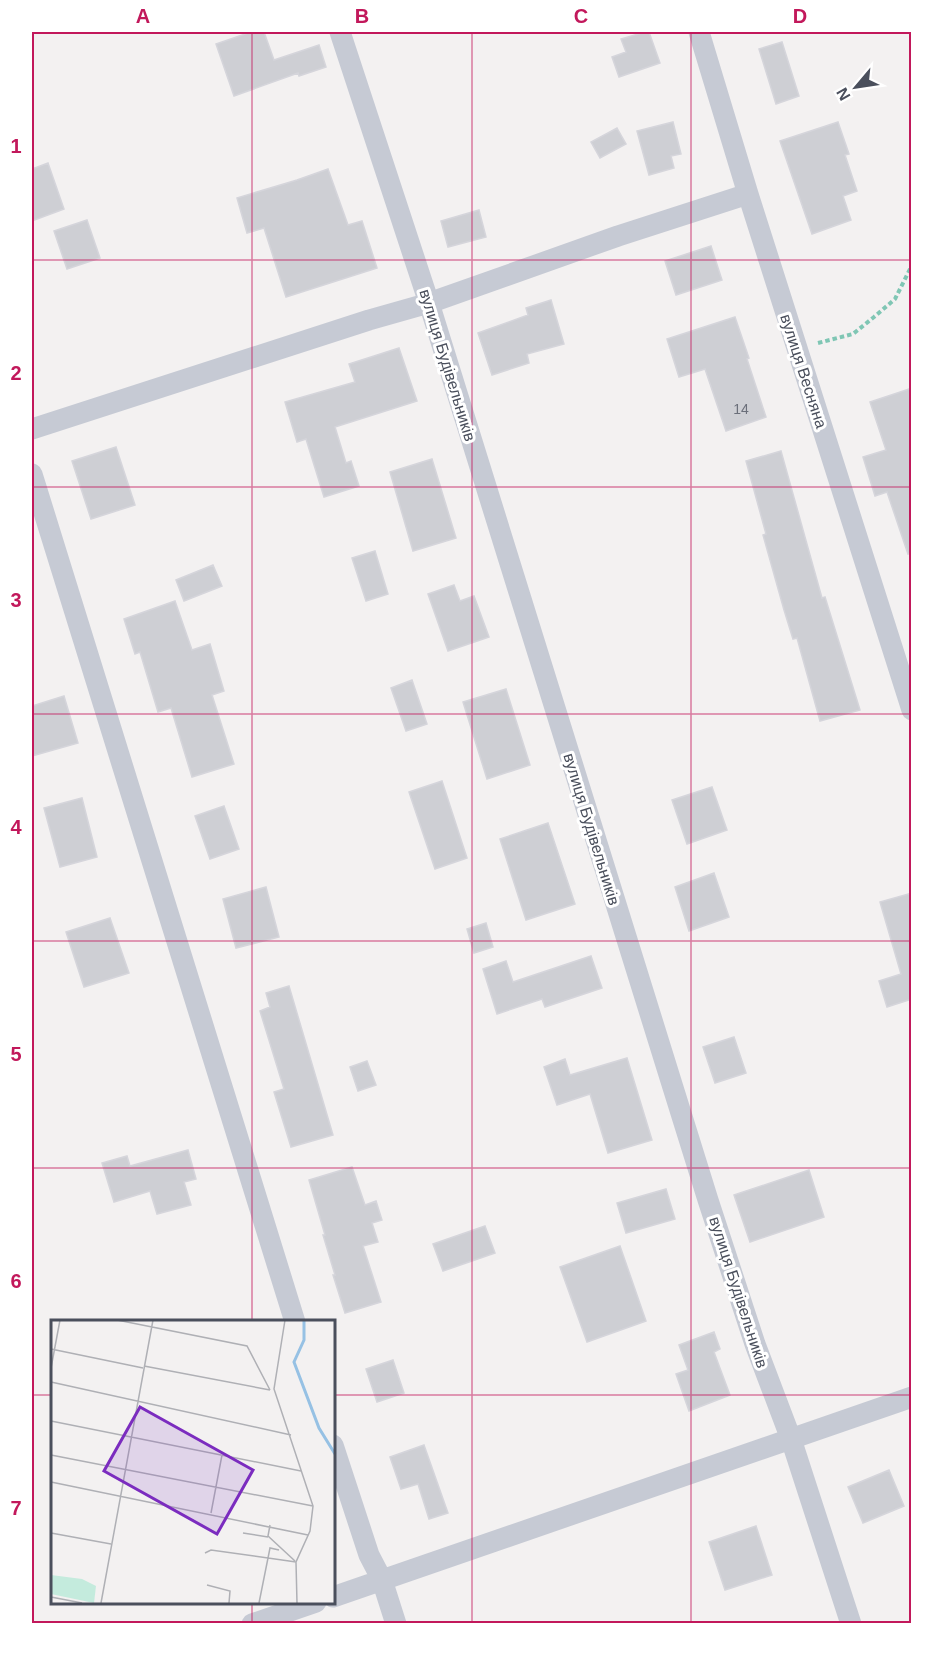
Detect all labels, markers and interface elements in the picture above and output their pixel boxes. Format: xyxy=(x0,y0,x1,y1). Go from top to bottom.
text: A xyxy=(136,5,150,27)
text: B xyxy=(355,5,369,27)
text: C xyxy=(574,5,588,27)
text: D xyxy=(793,5,807,27)
north arrow xyxy=(826,57,886,117)
text: N xyxy=(833,85,854,103)
text: 1 xyxy=(10,135,22,157)
street label: вулиця Будівельників xyxy=(416,287,479,443)
street label: вулиця Весняна xyxy=(777,312,830,431)
text: 2 xyxy=(10,362,22,384)
house number: 14 xyxy=(733,401,749,417)
text: 3 xyxy=(10,589,22,611)
street label: вулиця Будівельників xyxy=(560,751,623,907)
text: 4 xyxy=(10,816,22,838)
text: 5 xyxy=(10,1043,22,1065)
street label: вулиця Будівельників xyxy=(706,1214,771,1370)
text: 6 xyxy=(10,1270,22,1292)
inset map xyxy=(51,1320,334,1604)
text: 7 xyxy=(10,1497,22,1519)

